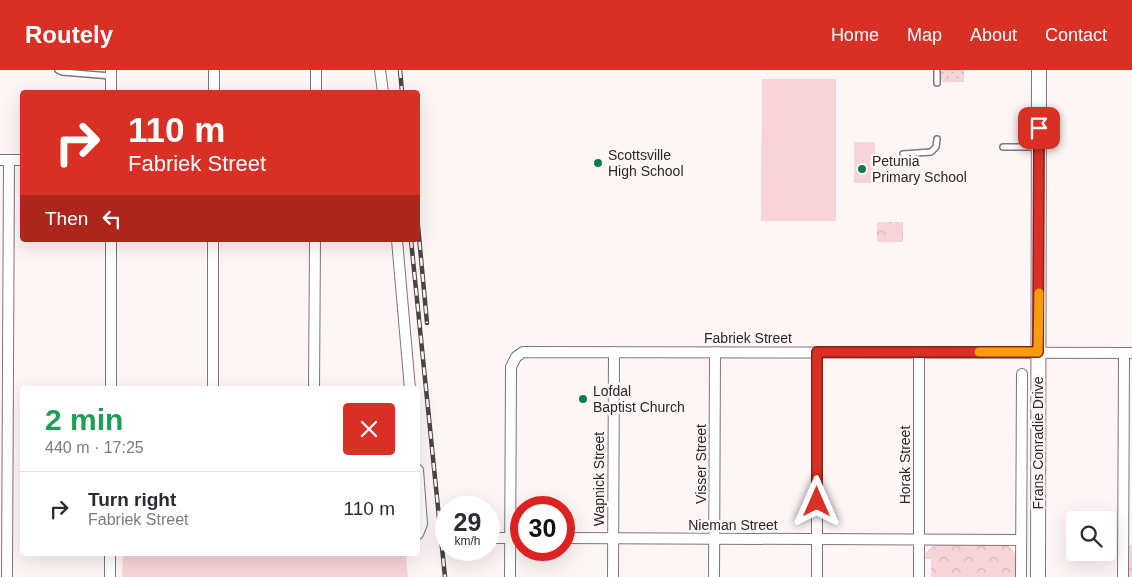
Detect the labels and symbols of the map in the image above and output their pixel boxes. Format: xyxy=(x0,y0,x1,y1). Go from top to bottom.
pin xyxy=(1018,107,1060,149)
place label: Scottsville High School xyxy=(608,147,684,179)
place label: Petunia Primary School xyxy=(872,153,967,185)
marker: Scottsville High School xyxy=(592,157,604,169)
marker: Petunia Primary School xyxy=(856,163,868,175)
street label: Fabriek Street xyxy=(704,330,792,346)
street label: Frans Conradie Drive xyxy=(1030,376,1046,510)
place label: Lofdal Baptist Church xyxy=(593,383,685,415)
marker: Lofdal Baptist Church xyxy=(577,393,589,405)
street label: Visser Street xyxy=(693,424,709,504)
street label: Horak Street xyxy=(897,426,913,504)
street label: Wapnick Street xyxy=(591,432,607,526)
position arrow xyxy=(790,475,842,527)
speed limit sign: 30 xyxy=(510,496,575,561)
street label: Nieman Street xyxy=(688,517,778,533)

